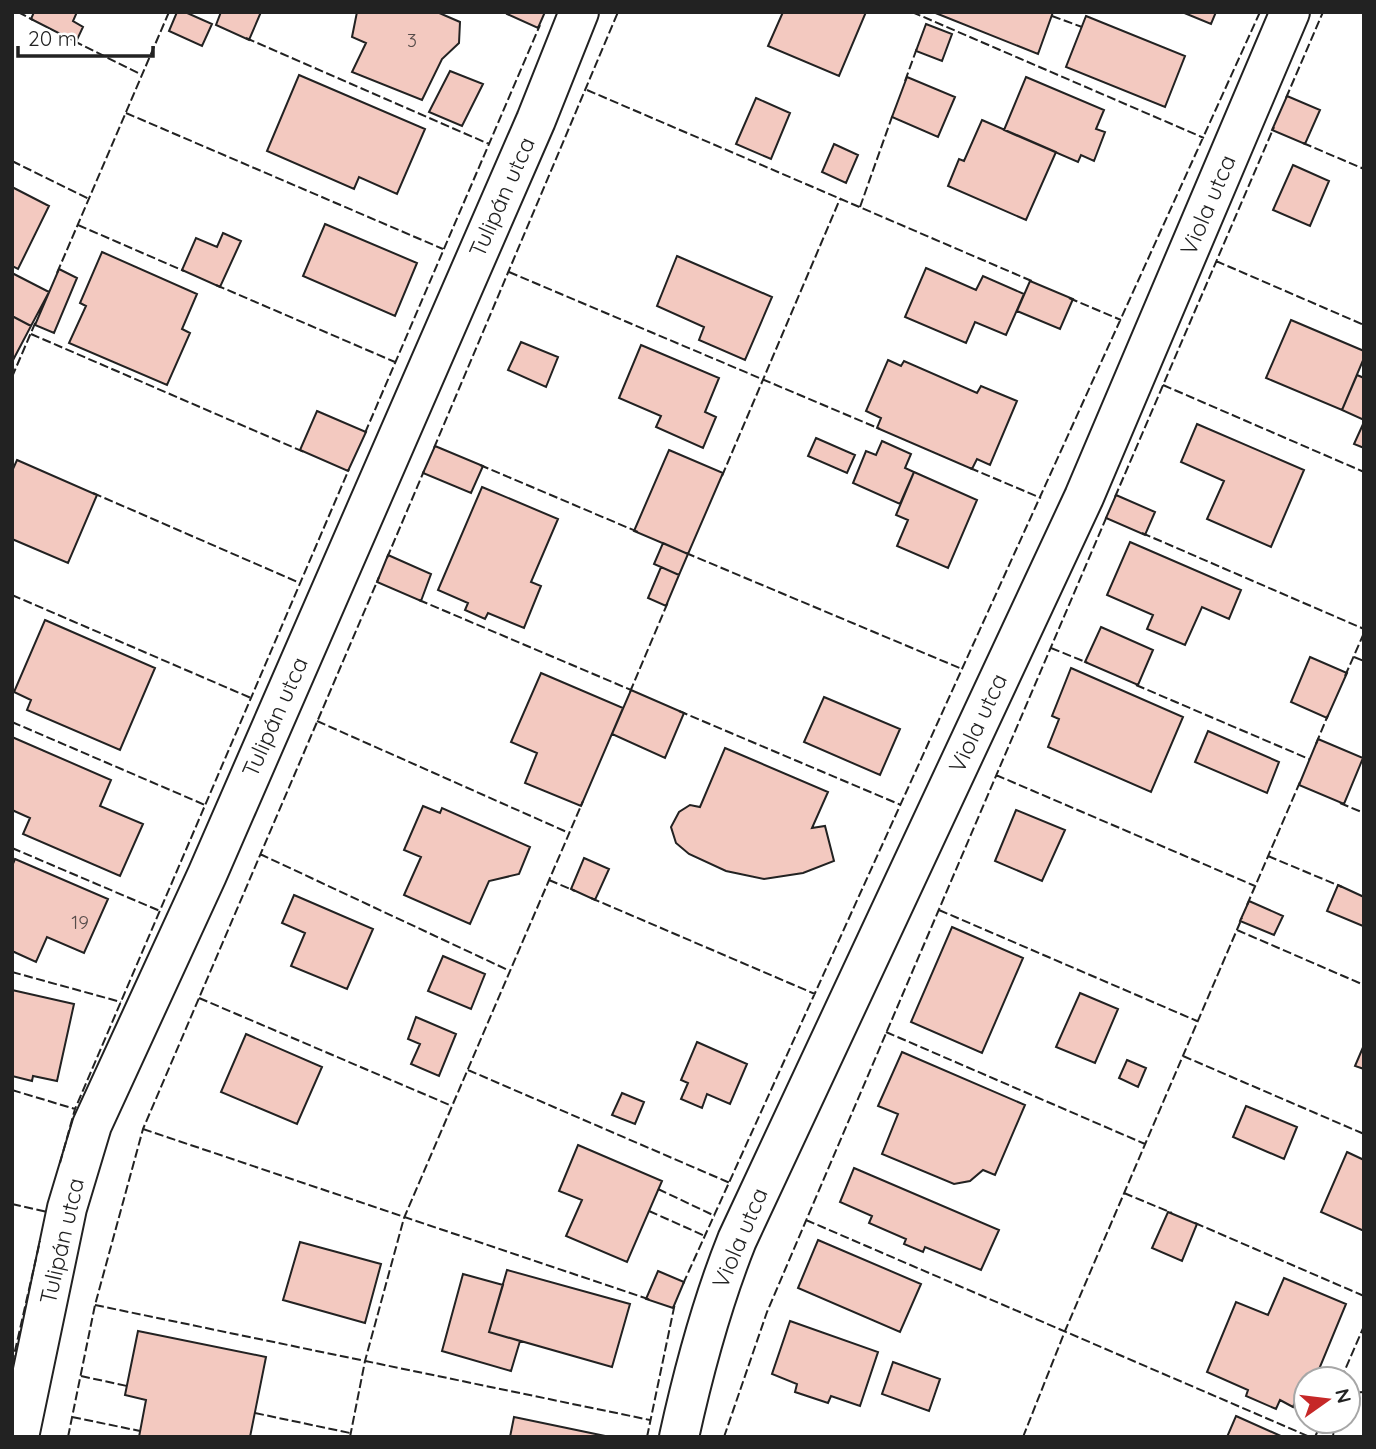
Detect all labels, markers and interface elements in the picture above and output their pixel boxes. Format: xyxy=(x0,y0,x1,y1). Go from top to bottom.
scale bar xyxy=(18,14,152,58)
text: 20 m xyxy=(28,25,77,51)
house number: 3 xyxy=(407,28,417,52)
street label: Tulipán utca xyxy=(462,132,541,261)
street label: Viola utca xyxy=(1173,150,1242,259)
street label: Tulipán utca xyxy=(235,652,314,781)
street label: Viola utca xyxy=(942,669,1013,777)
house number: 19 xyxy=(71,910,89,934)
street label: Tulipán utca xyxy=(33,1175,90,1307)
street label: Viola utca xyxy=(705,1183,774,1292)
north arrow xyxy=(1292,1365,1362,1435)
text: N xyxy=(1330,1386,1357,1406)

